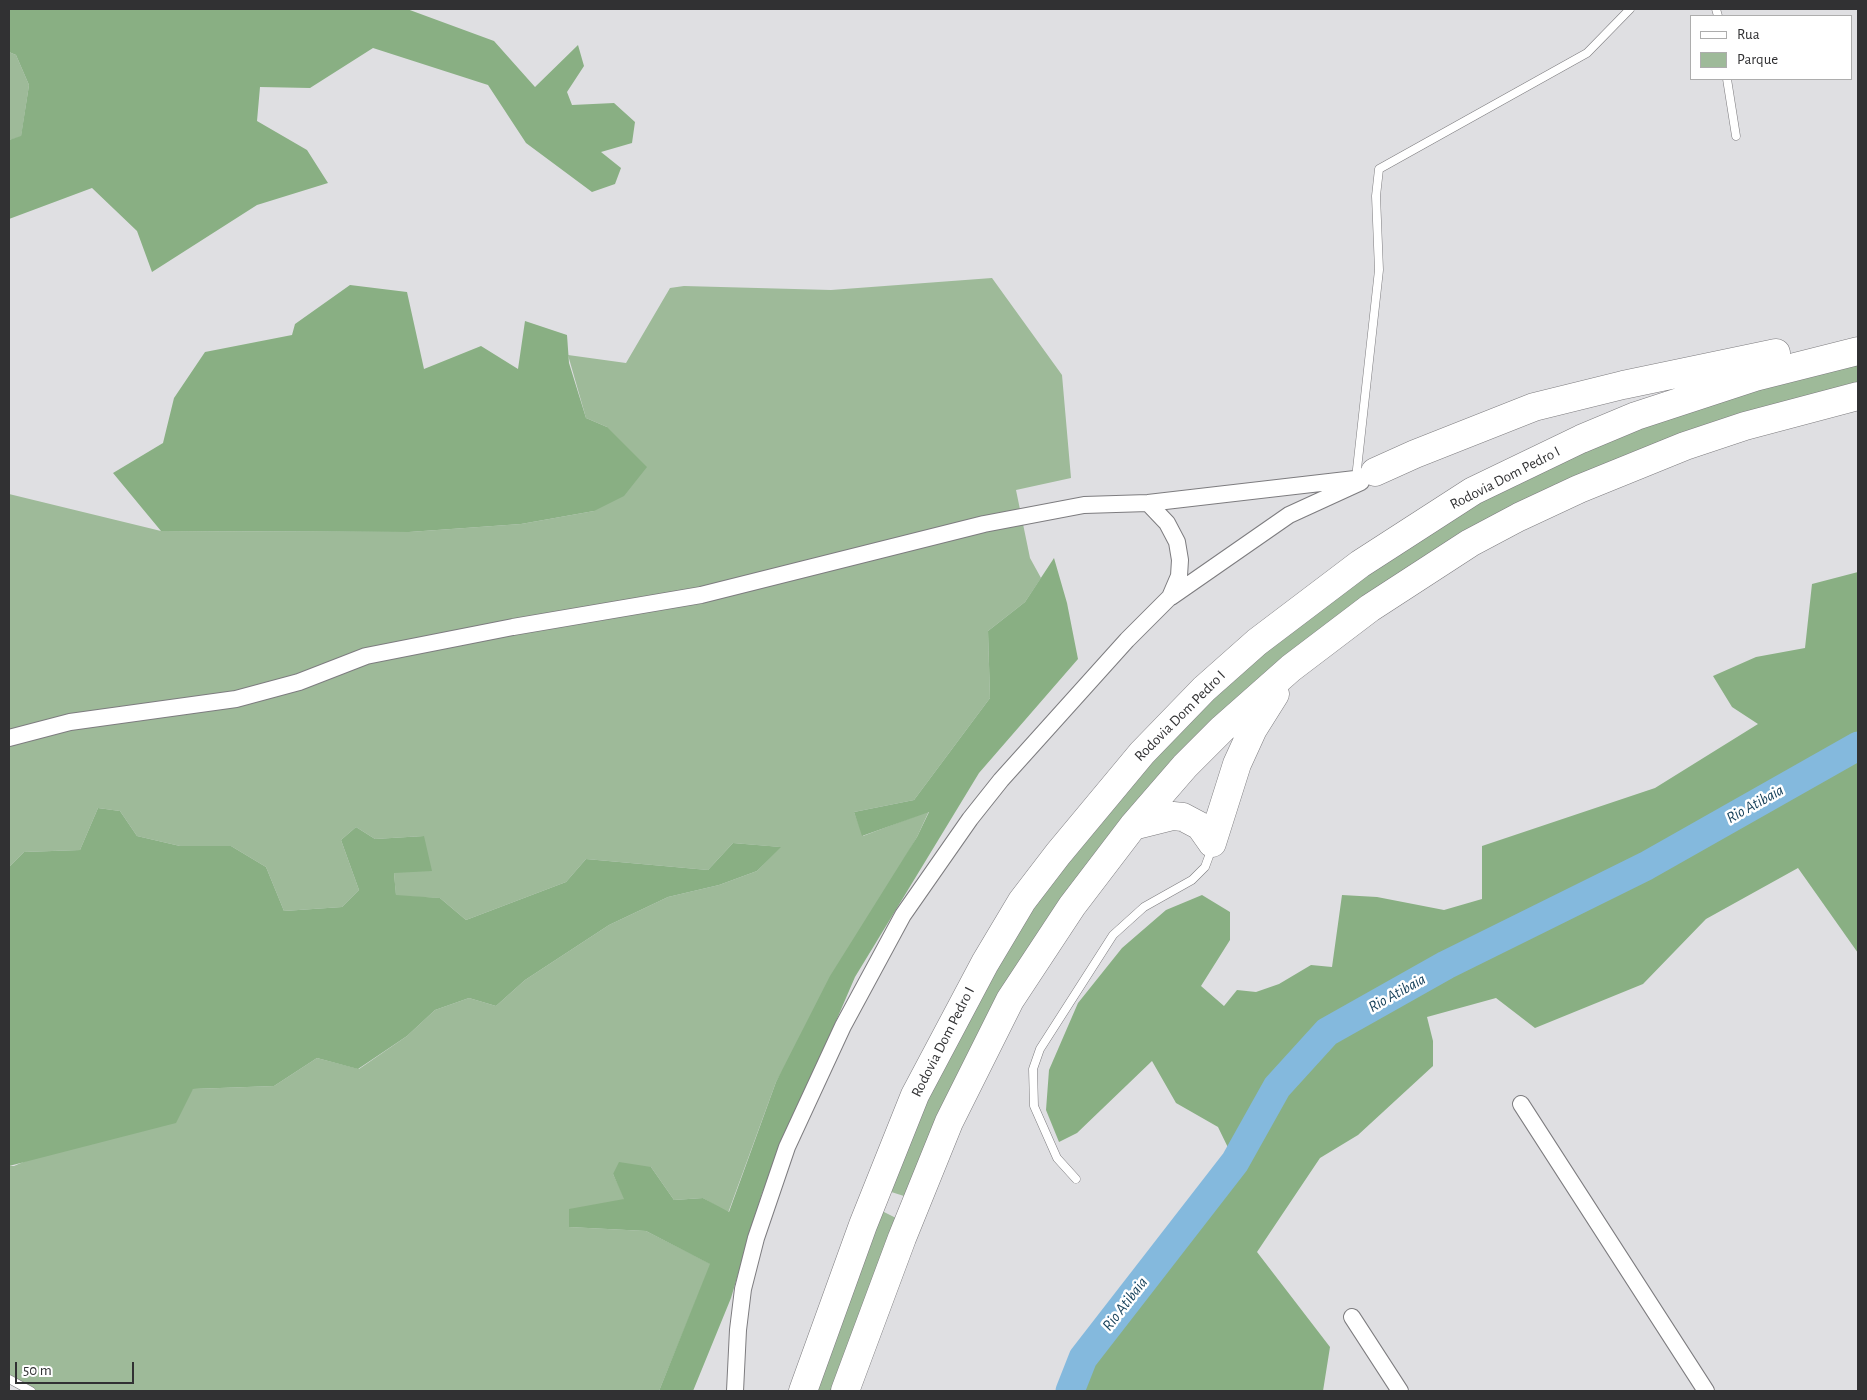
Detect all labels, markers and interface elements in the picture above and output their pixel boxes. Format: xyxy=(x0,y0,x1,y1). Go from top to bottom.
legend xyxy=(1690,15,1852,80)
text: Rua xyxy=(1737,27,1760,42)
text: Parque xyxy=(1737,52,1778,67)
street label: Rodovia Dom Pedro I xyxy=(1447,442,1563,514)
street label: Rodovia Dom Pedro I xyxy=(1131,667,1229,765)
water label: Rio Atibaia xyxy=(1723,780,1787,828)
water label: Rio Atibaia xyxy=(1365,969,1429,1017)
street label: Rodovia Dom Pedro I xyxy=(907,984,979,1100)
water label: Rio Atibaia xyxy=(1098,1273,1152,1335)
scale bar xyxy=(18,1352,136,1384)
text: 50 m xyxy=(23,1363,52,1378)

